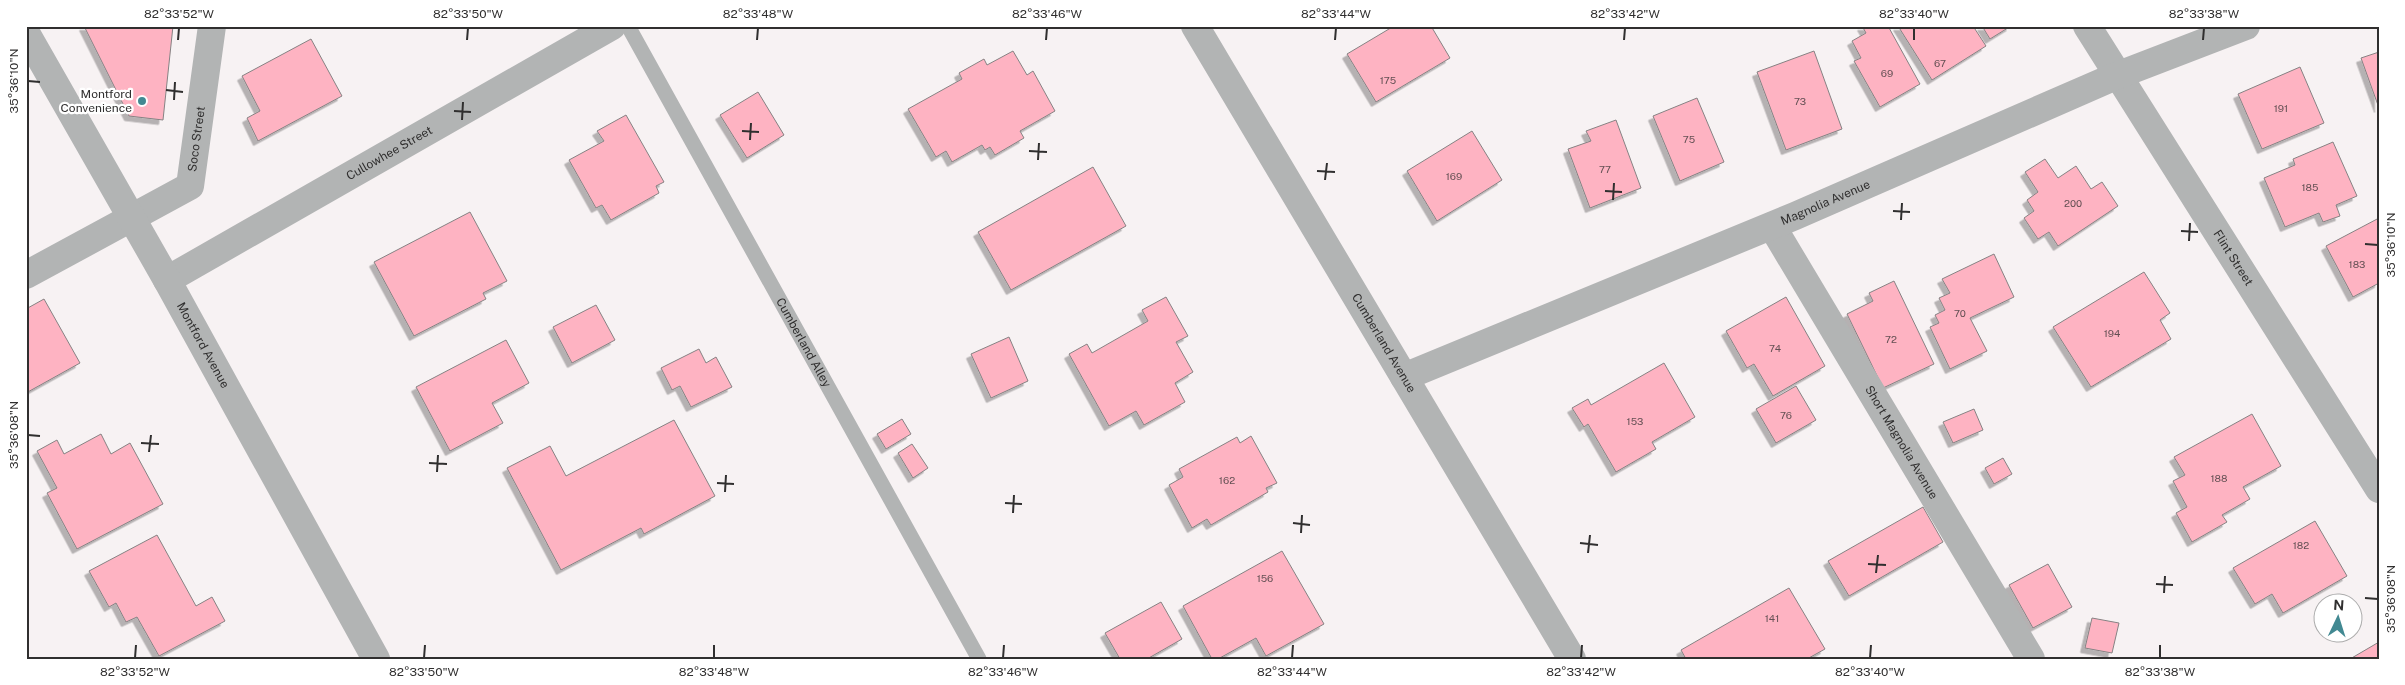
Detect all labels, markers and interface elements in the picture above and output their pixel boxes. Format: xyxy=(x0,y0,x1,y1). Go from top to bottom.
text: 82°33'52"W xyxy=(144,7,214,21)
text: 82°33'50"W xyxy=(433,7,504,21)
text: 82°33'48"W xyxy=(723,7,794,21)
text: 82°33'46"W xyxy=(1012,7,1083,21)
text: 82°33'44"W xyxy=(1301,7,1372,21)
text: 82°33'42"W xyxy=(1590,7,1660,21)
text: 82°33'40"W xyxy=(1879,7,1950,21)
text: 82°33'38"W xyxy=(2169,7,2240,21)
text: 35°36'10"N xyxy=(7,48,21,114)
house number: 67 xyxy=(1934,57,1946,69)
house number: 69 xyxy=(1881,67,1893,79)
house number: 175 xyxy=(1380,74,1396,86)
place label: Montford Convenience xyxy=(61,87,132,115)
marker: Montford Convenience xyxy=(136,95,148,107)
house number: 73 xyxy=(1794,95,1806,107)
house number: 191 xyxy=(2274,102,2288,114)
street label: Soco Street xyxy=(185,105,208,173)
street label: Cullowhee Street xyxy=(344,123,435,183)
house number: 75 xyxy=(1683,133,1695,145)
house number: 77 xyxy=(1599,163,1611,175)
house number: 169 xyxy=(1446,170,1462,182)
street label: Magnolia Avenue xyxy=(1779,177,1872,228)
house number: 185 xyxy=(2302,181,2318,193)
house number: 200 xyxy=(2064,197,2082,209)
text: 35°36'10"N xyxy=(2384,212,2398,278)
street label: Flint Street xyxy=(2210,227,2256,288)
house number: 183 xyxy=(2349,258,2365,270)
street label: Cumberland Avenue xyxy=(1349,291,1419,395)
street label: Cumberland Alley xyxy=(773,295,834,390)
street label: Montford Avenue xyxy=(174,300,232,391)
house number: 70 xyxy=(1954,307,1966,319)
house number: 194 xyxy=(2104,327,2120,339)
house number: 72 xyxy=(1885,333,1897,345)
house number: 74 xyxy=(1769,342,1781,354)
street label: Short Magnolia Avenue xyxy=(1862,383,1941,502)
text: 35°36'08"N xyxy=(7,401,21,469)
house number: 76 xyxy=(1780,409,1792,421)
house number: 153 xyxy=(1627,415,1643,427)
house number: 188 xyxy=(2211,472,2227,484)
house number: 162 xyxy=(1219,474,1235,486)
house number: 182 xyxy=(2293,539,2309,551)
text: 35°36'08"N xyxy=(2384,565,2398,633)
house number: 156 xyxy=(1257,572,1273,584)
north arrow xyxy=(2312,592,2362,642)
text: N xyxy=(2333,597,2345,613)
house number: 141 xyxy=(1765,612,1779,624)
text: 82°33'52"W xyxy=(100,665,170,679)
text: 82°33'50"W xyxy=(389,665,460,679)
text: 82°33'48"W xyxy=(679,665,750,679)
text: 82°33'46"W xyxy=(968,665,1039,679)
text: 82°33'44"W xyxy=(1257,665,1328,679)
text: 82°33'42"W xyxy=(1546,665,1616,679)
text: 82°33'40"W xyxy=(1835,665,1906,679)
text: 82°33'38"W xyxy=(2125,665,2196,679)

